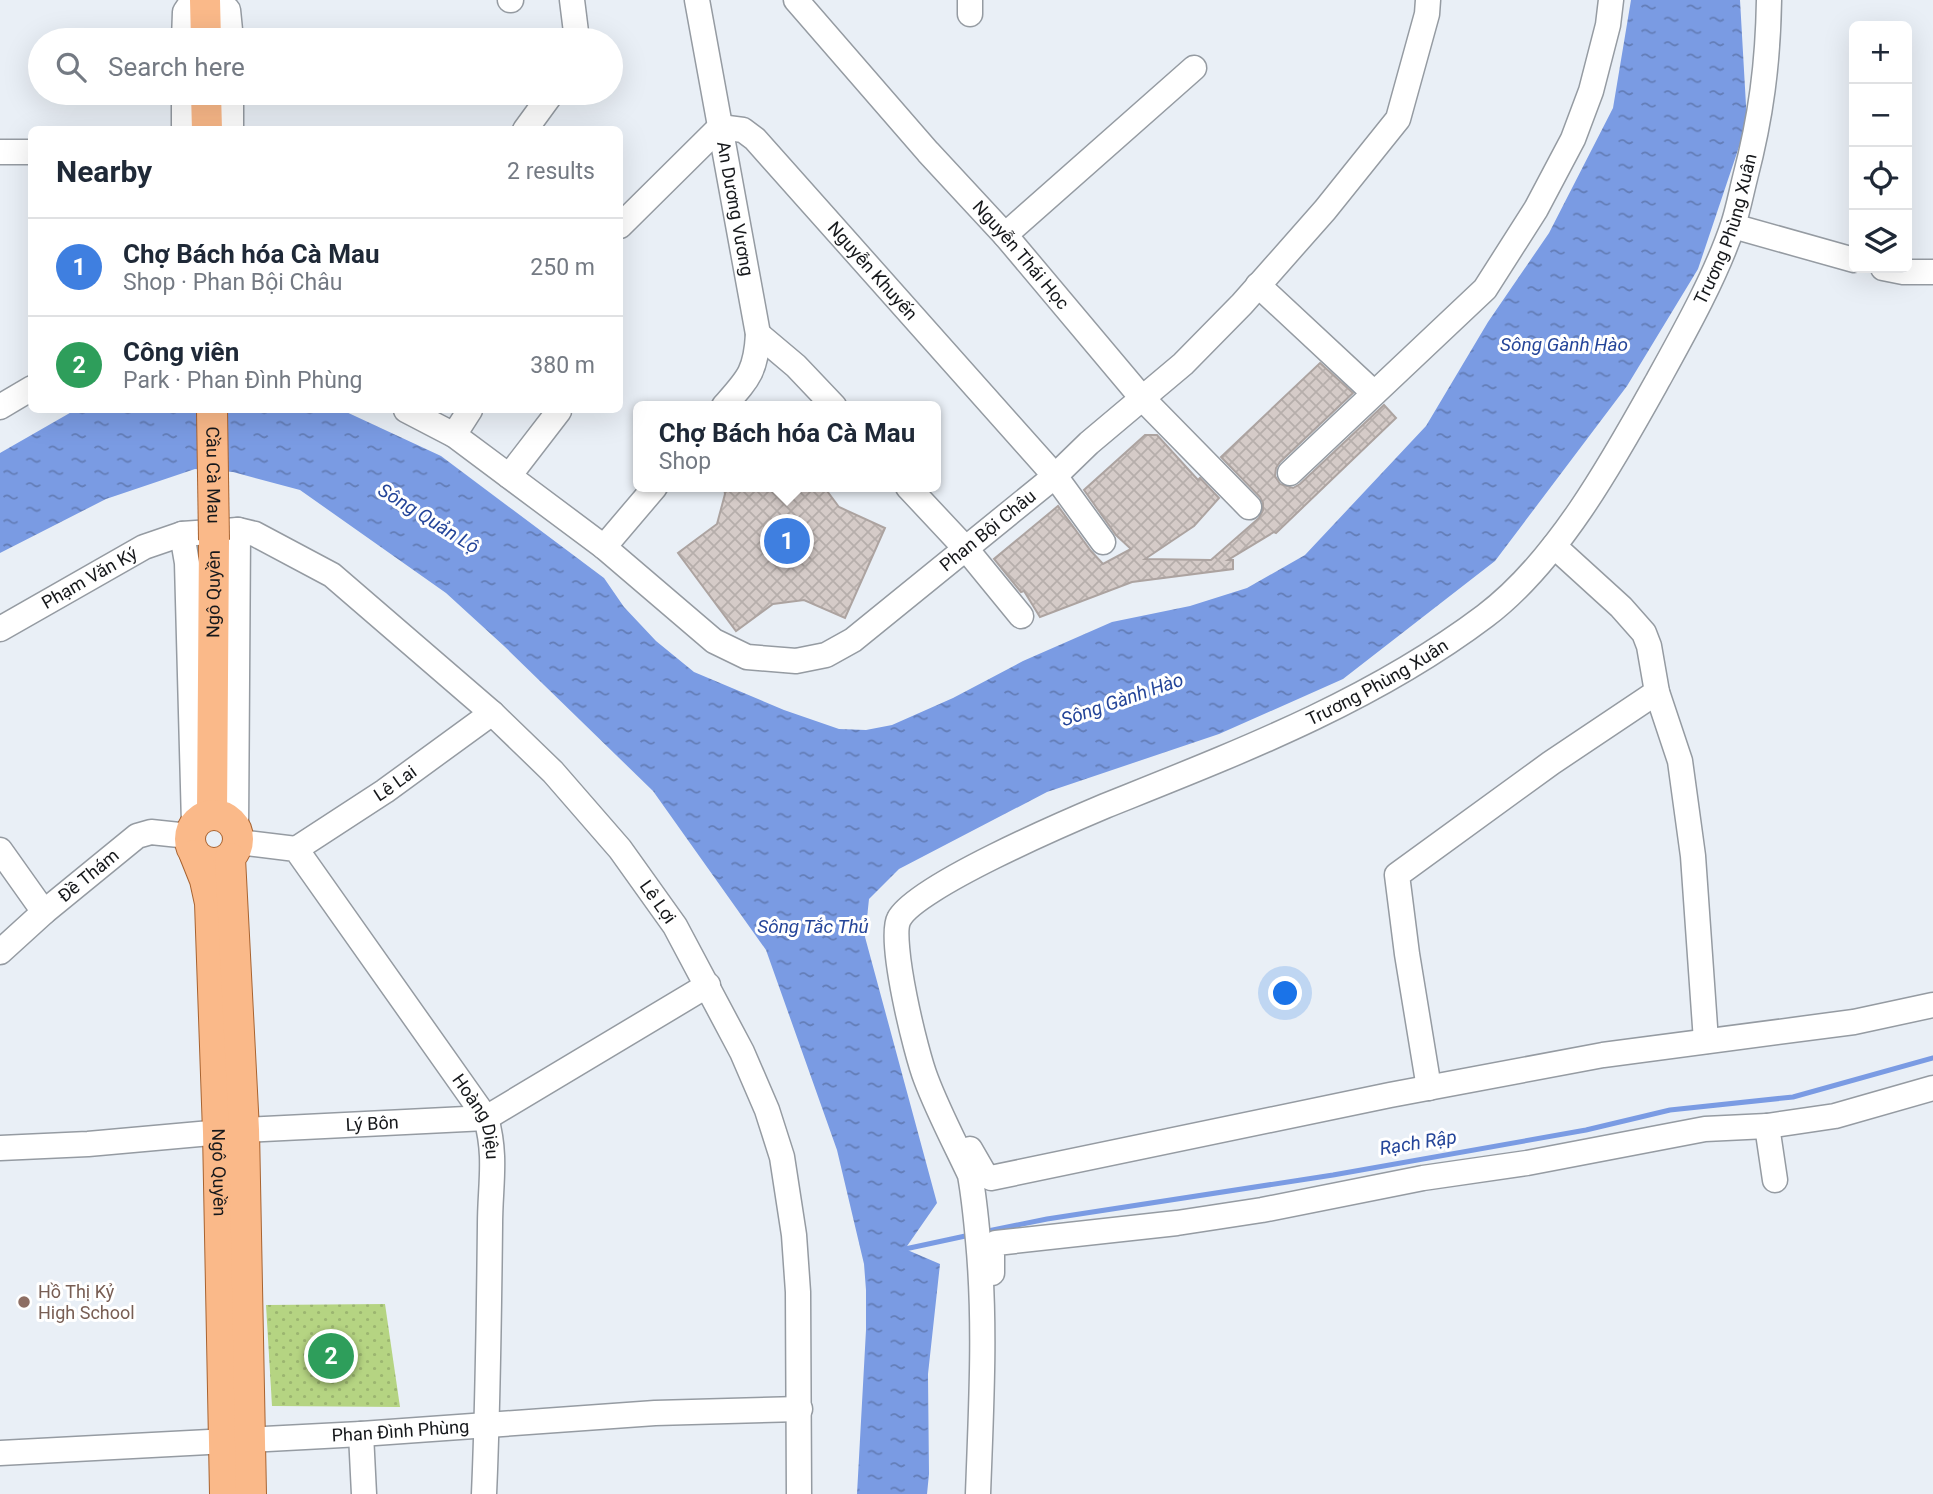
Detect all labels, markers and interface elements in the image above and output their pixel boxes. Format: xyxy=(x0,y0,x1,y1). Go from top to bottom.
map controls xyxy=(1849,21,1912,273)
button: + xyxy=(1849,21,1912,84)
search box xyxy=(28,28,623,105)
icon: search xyxy=(52,48,90,86)
text: Search here xyxy=(108,52,245,82)
button: − xyxy=(1849,84,1912,147)
street label: An Dương Vương xyxy=(713,139,758,278)
button: locate xyxy=(1849,147,1912,210)
street label: Trương Phùng Xuân xyxy=(1689,151,1761,308)
text: Nearby xyxy=(56,154,152,189)
text: 2 results xyxy=(507,158,595,185)
street label: Nguyễn Thái Học xyxy=(968,196,1074,313)
button: layers xyxy=(1849,210,1912,273)
street label: Nguyễn Khuyến xyxy=(824,217,922,324)
text: Chợ Bách hóa Cà Mau xyxy=(123,239,379,269)
text: 1 xyxy=(72,254,86,281)
text: 250 m xyxy=(530,254,595,281)
text: Shop · Phan Bội Châu xyxy=(123,269,342,296)
water label: Sông Gành Hào xyxy=(1500,333,1628,356)
text: Công viên xyxy=(123,337,239,367)
text: 2 xyxy=(72,352,86,379)
text: 380 m xyxy=(530,352,595,379)
text: Park · Phan Đình Phùng xyxy=(123,367,363,394)
popup xyxy=(633,401,941,492)
text: Chợ Bách hóa Cà Mau xyxy=(659,418,915,448)
street label: Cầu Cà Mau xyxy=(202,426,225,524)
text: Shop xyxy=(659,448,711,475)
water label: Sông Quản Lộ xyxy=(374,478,484,559)
street label: Phan Bội Châu xyxy=(935,485,1040,575)
pin: 1 xyxy=(764,515,810,567)
street label: Phạm Văn Ký xyxy=(38,542,141,613)
street label: Ngô Quyền xyxy=(202,550,224,638)
street label: Trương Phùng Xuân xyxy=(1303,634,1452,730)
water label: Sông Gành Hào xyxy=(1058,668,1186,731)
street label: Lê Lai xyxy=(370,761,420,805)
street label: Đề Thám xyxy=(54,844,123,906)
street label: Lê Lợi xyxy=(636,876,681,927)
water label: Sông Tắc Thủ xyxy=(757,915,869,938)
your location xyxy=(1268,976,1302,1010)
street label: Hoàng Diệu xyxy=(448,1070,503,1160)
street label: Lý Bôn xyxy=(345,1111,399,1135)
water label: Rạch Rập xyxy=(1378,1125,1458,1160)
street label: Ngô Quyền xyxy=(208,1128,231,1217)
place label: Hồ Thị Kỷ High School xyxy=(38,1281,135,1323)
marker: Hồ Thị Kỷ High School xyxy=(16,1294,32,1310)
pin: 2 xyxy=(308,1330,354,1382)
street label: Phan Đình Phùng xyxy=(331,1415,470,1446)

